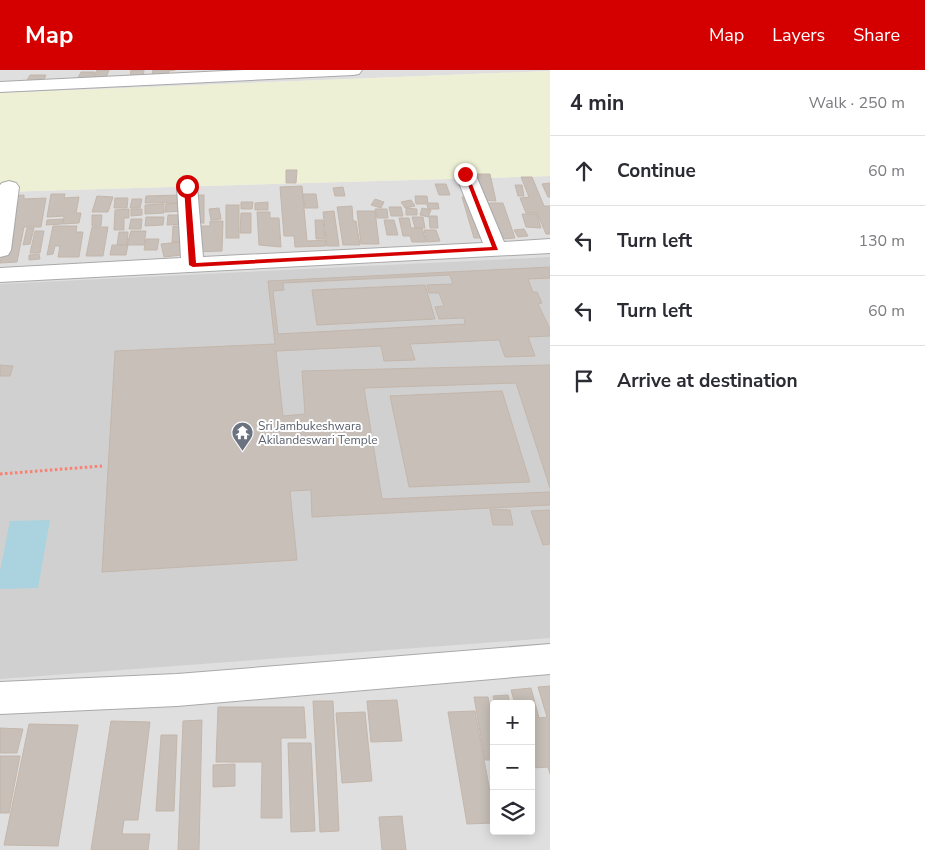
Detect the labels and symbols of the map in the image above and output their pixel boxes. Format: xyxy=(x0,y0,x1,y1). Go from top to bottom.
route end xyxy=(454,163,477,186)
route start xyxy=(176,175,199,198)
place label: Sri Jambukeshwara Akilandeswari Temple xyxy=(258,418,378,448)
temple icon: Sri Jambukeshwara Akilandeswari Temple xyxy=(230,421,254,452)

